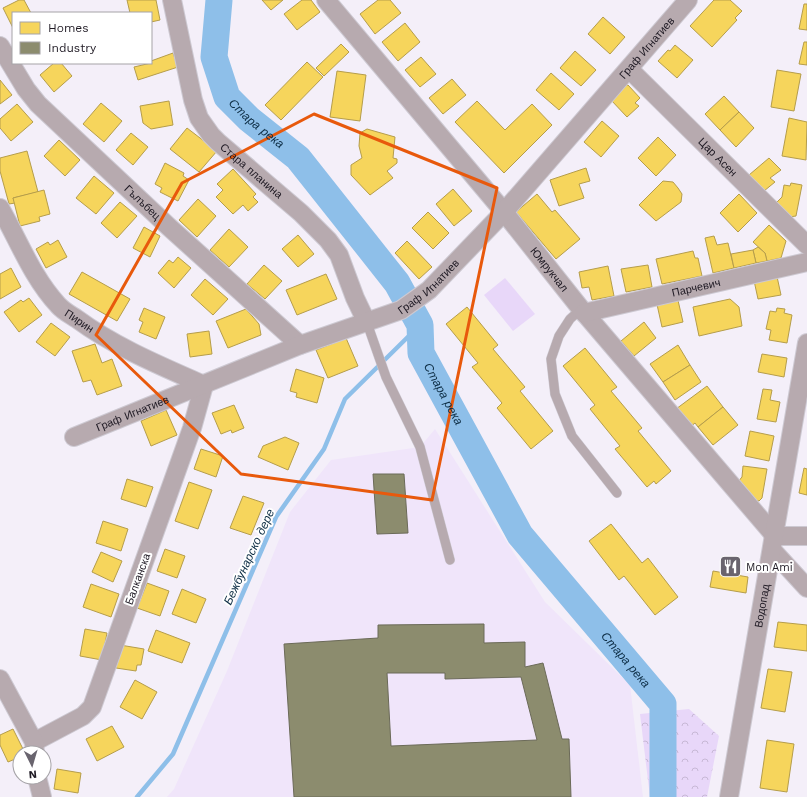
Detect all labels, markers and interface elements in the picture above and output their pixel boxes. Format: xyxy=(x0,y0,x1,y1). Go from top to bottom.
legend xyxy=(12,12,152,64)
street label: Граф Игнатиев xyxy=(616,14,677,81)
text: Homes xyxy=(48,21,89,35)
text: Industry xyxy=(48,41,97,55)
water label: Стара река xyxy=(226,96,287,151)
street label: Цар Асен xyxy=(696,135,740,179)
street label: Стара планина xyxy=(218,140,286,202)
street label: Гълъбец xyxy=(122,182,164,223)
street label: Юмрукчал xyxy=(528,244,571,294)
street label: Граф Игнатиев xyxy=(395,256,462,317)
street label: Парчевич xyxy=(671,276,722,299)
street label: Пирин xyxy=(62,306,96,335)
water label: Стара река xyxy=(421,361,466,428)
street label: Граф Игнатиев xyxy=(94,393,171,434)
water label: Бежбунарско дере xyxy=(221,507,277,607)
street label: Балканска xyxy=(123,551,154,606)
restaurant icon: Mon Ami xyxy=(717,554,743,580)
place label: Mon Ami xyxy=(746,561,793,574)
street label: Водопад xyxy=(752,582,772,629)
water label: Стара река xyxy=(598,629,653,691)
north arrow xyxy=(12,745,52,785)
text: N xyxy=(28,768,37,781)

